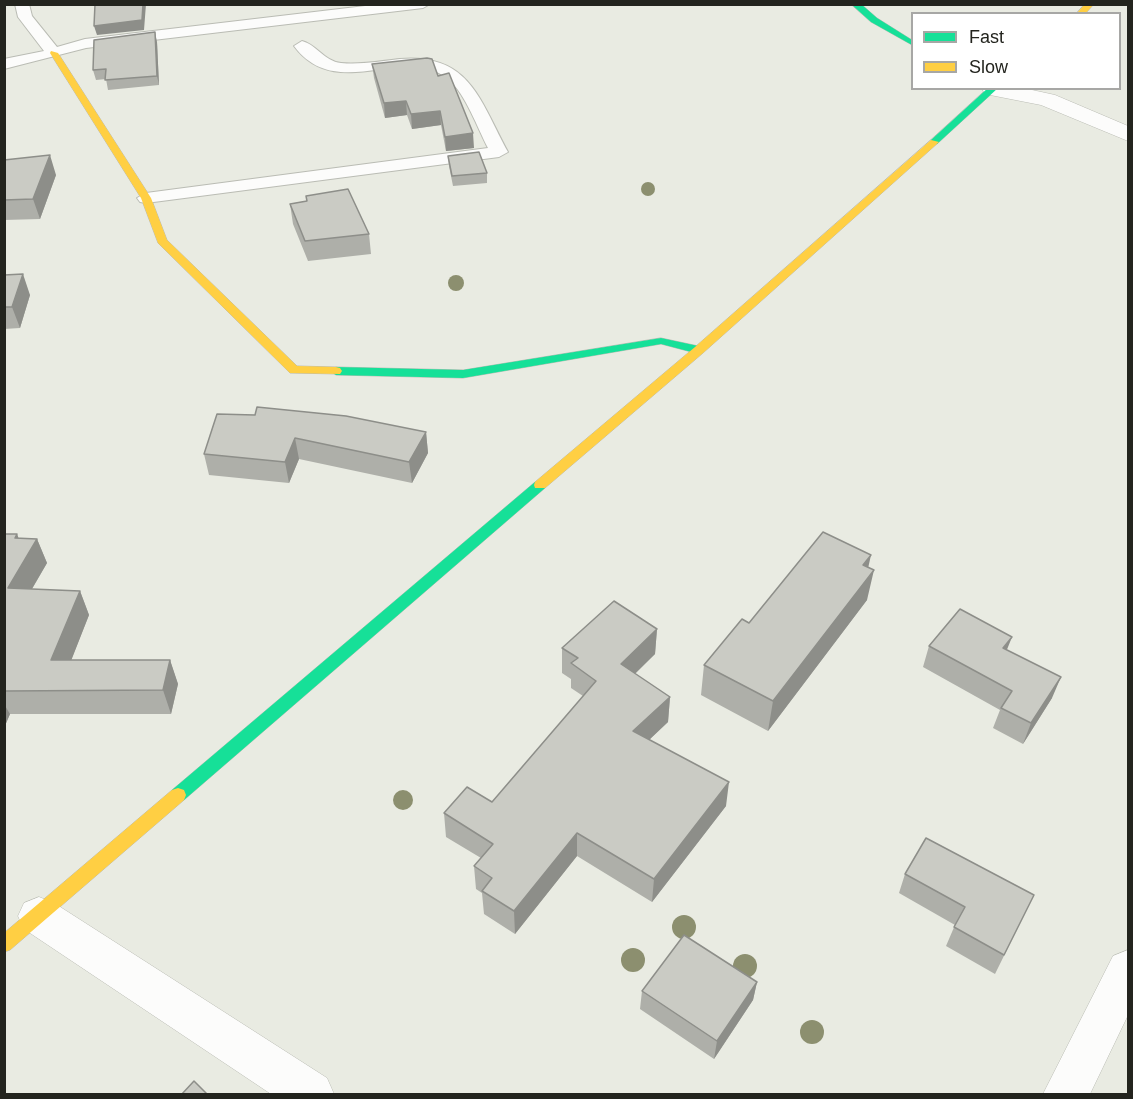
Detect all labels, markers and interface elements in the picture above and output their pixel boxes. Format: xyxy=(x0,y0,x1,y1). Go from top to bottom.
legend xyxy=(911,12,1121,90)
text: Fast xyxy=(969,27,1004,47)
text: Slow xyxy=(969,57,1008,77)

